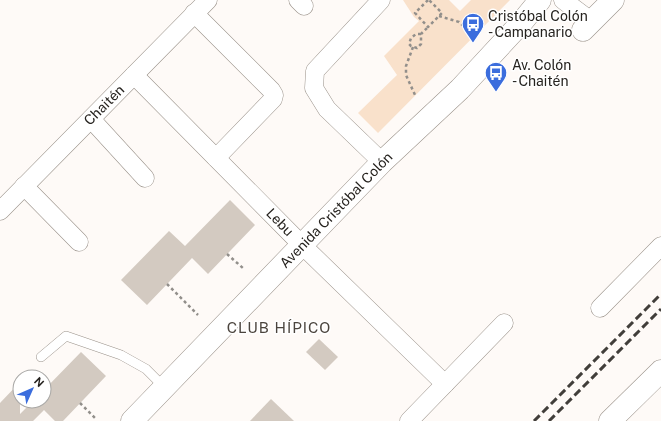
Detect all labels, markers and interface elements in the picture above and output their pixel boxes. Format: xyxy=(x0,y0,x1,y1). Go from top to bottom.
place label: Cristóbal Colón - Campanario xyxy=(488,8,588,40)
bus stop icon: Cristóbal Colón - Campanario xyxy=(460,11,486,44)
place label: Av. Colón - Chaitén xyxy=(512,57,571,89)
bus stop icon: Av. Colón - Chaitén xyxy=(483,60,509,93)
street label: Chaitén xyxy=(81,82,127,128)
street label: Avenida Cristóbal Colón xyxy=(277,149,395,271)
street label: Lebu xyxy=(263,205,297,239)
district label: CLUB HÍPICO xyxy=(227,319,331,336)
north arrow xyxy=(12,369,52,409)
text: N xyxy=(32,375,46,389)

